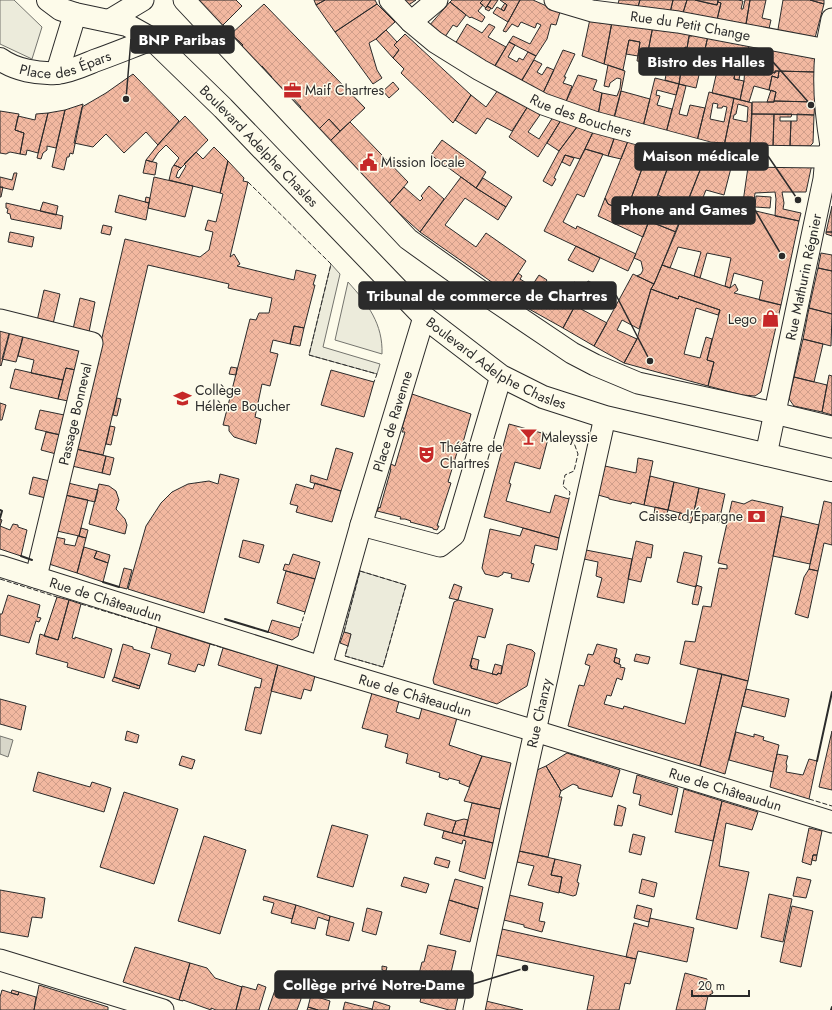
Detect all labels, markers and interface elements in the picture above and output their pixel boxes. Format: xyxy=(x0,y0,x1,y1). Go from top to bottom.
street label: Rue du Petit Change xyxy=(629,6,752,45)
callout: BNP Paribas xyxy=(131,26,234,53)
text: BNP Paribas xyxy=(138,29,226,51)
street label: Place des Épars xyxy=(17,46,114,83)
callout: Bistro des Halles xyxy=(639,48,773,75)
text: Bistro des Halles xyxy=(647,51,765,73)
office icon: Maif Chartres xyxy=(282,80,302,100)
place label: Maif Chartres xyxy=(305,80,385,100)
street label: Boulevard Adelphe Chasles xyxy=(195,81,323,212)
street label: Rue des Bouchers xyxy=(526,89,634,142)
callout: Maison médicale xyxy=(635,143,768,170)
text: Maison médicale xyxy=(643,145,760,167)
public building icon: Mission locale xyxy=(358,152,378,172)
place label: Mission locale xyxy=(381,152,465,172)
callout: Phone and Games xyxy=(612,197,755,224)
text: Phone and Games xyxy=(621,199,748,221)
street label: Rue Mathurin Régnier xyxy=(780,212,827,342)
callout: Tribunal de commerce de Chartres xyxy=(359,282,616,309)
text: Tribunal de commerce de Chartres xyxy=(367,285,608,307)
place label: Lego xyxy=(728,309,757,329)
shop icon: Lego xyxy=(760,309,780,329)
street label: Boulevard Adelphe Chasles xyxy=(422,312,569,414)
street label: Passage Bonneval xyxy=(53,361,97,467)
street label: Place de Ravenne xyxy=(368,368,417,474)
place label: Collège Hélène Boucher xyxy=(195,380,290,416)
school or university icon: Collège Hélène Boucher xyxy=(172,388,192,408)
bar icon: Maleyssie xyxy=(518,427,538,447)
place label: Maleyssie xyxy=(541,427,598,447)
place label: Théâtre de Chartres xyxy=(440,437,502,473)
theatre icon: Théâtre de Chartres xyxy=(417,445,437,465)
place label: Caisse d'Épargne xyxy=(639,506,743,526)
bank icon: Caisse d'Épargne xyxy=(746,506,766,526)
street label: Rue de Châteaudun xyxy=(47,572,165,626)
street label: Rue de Châteaudun xyxy=(356,669,474,722)
street label: Rue Chanzy xyxy=(522,676,557,750)
street label: Rue de Châteaudun xyxy=(666,763,784,816)
callout: Collège privé Notre-Dame xyxy=(275,971,473,998)
scale bar xyxy=(692,972,749,998)
text: Collège privé Notre-Dame xyxy=(283,974,465,996)
text: 20 m xyxy=(698,977,725,995)

